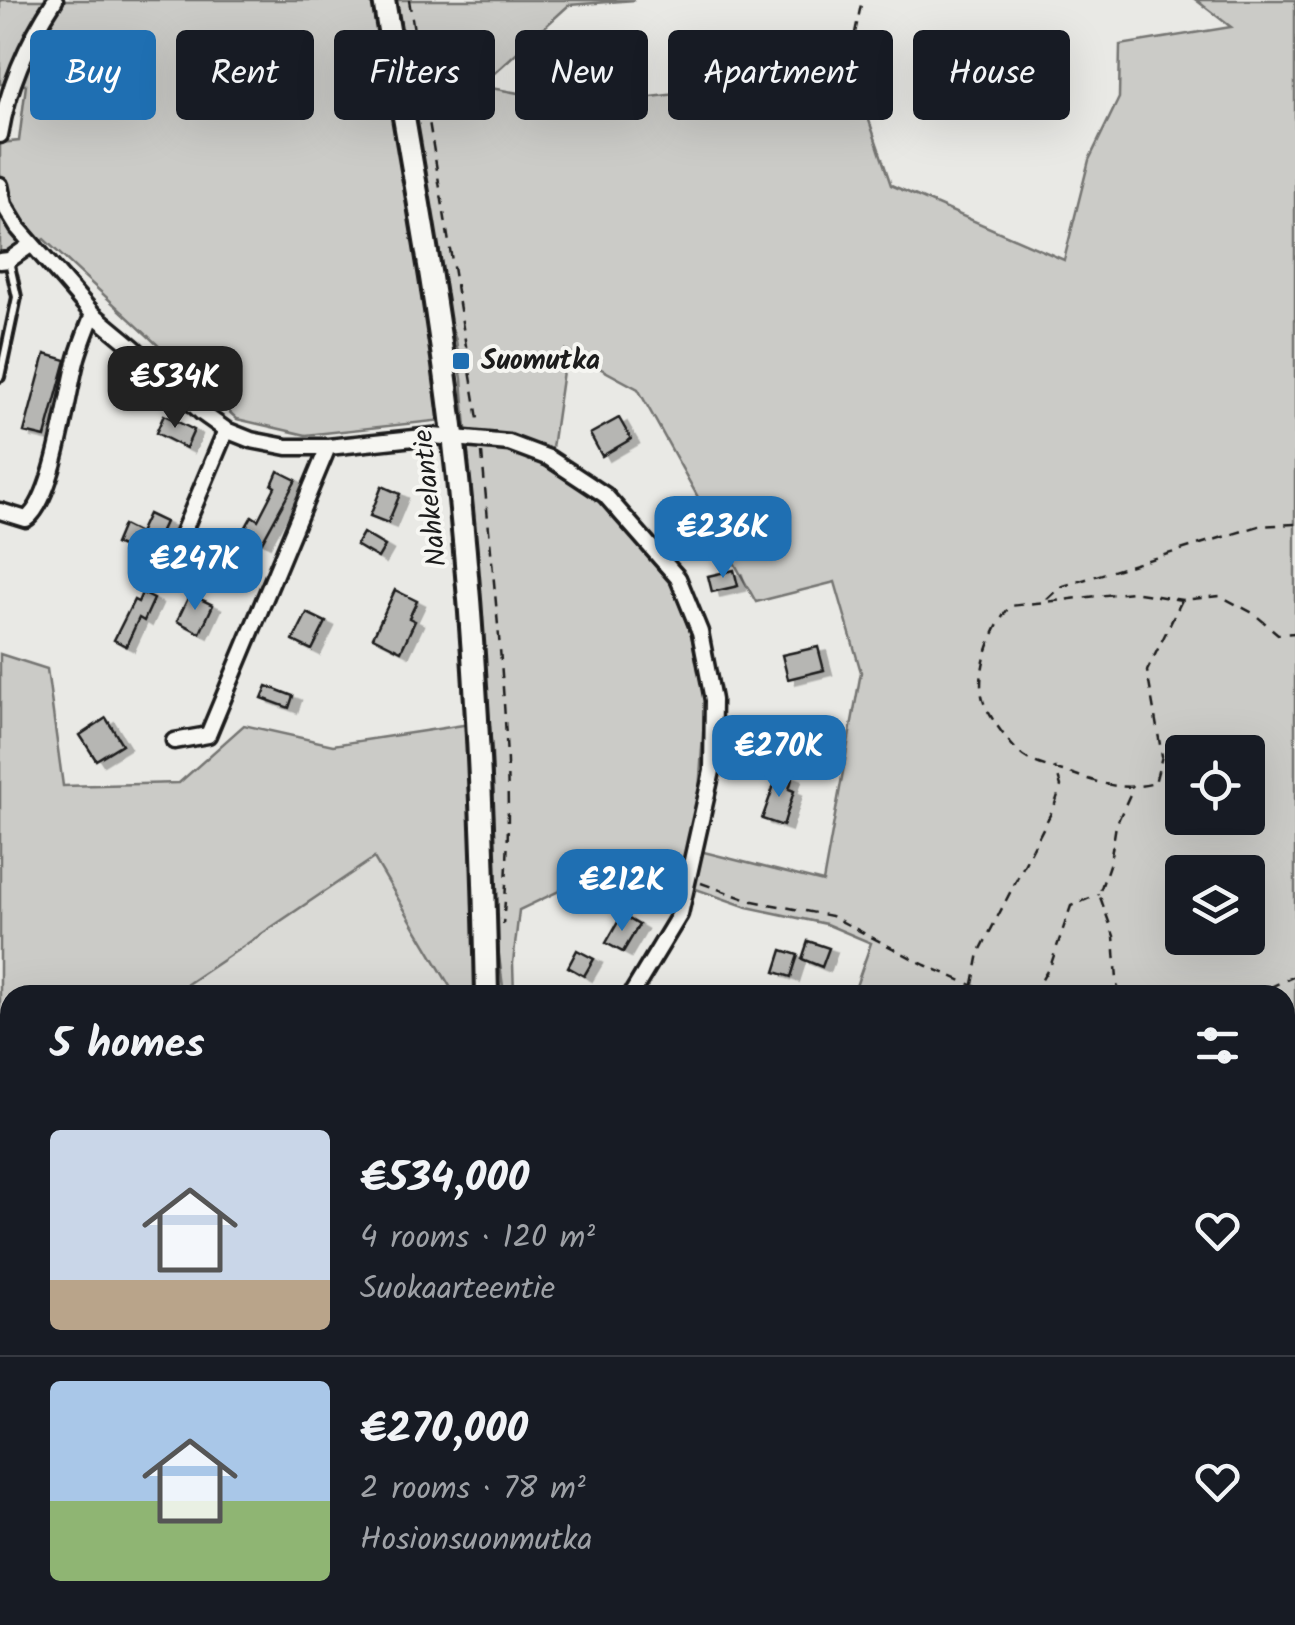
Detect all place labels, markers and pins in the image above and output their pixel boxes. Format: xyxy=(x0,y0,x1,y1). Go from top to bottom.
place label: Suomutka xyxy=(481,339,600,384)
pin: €534K xyxy=(105,346,245,431)
marker: Suomutka xyxy=(450,350,472,372)
pin: €236K xyxy=(653,496,793,581)
pin: €247K xyxy=(125,528,265,613)
pin: €270K xyxy=(709,715,849,800)
pin: €212K xyxy=(552,849,692,934)

